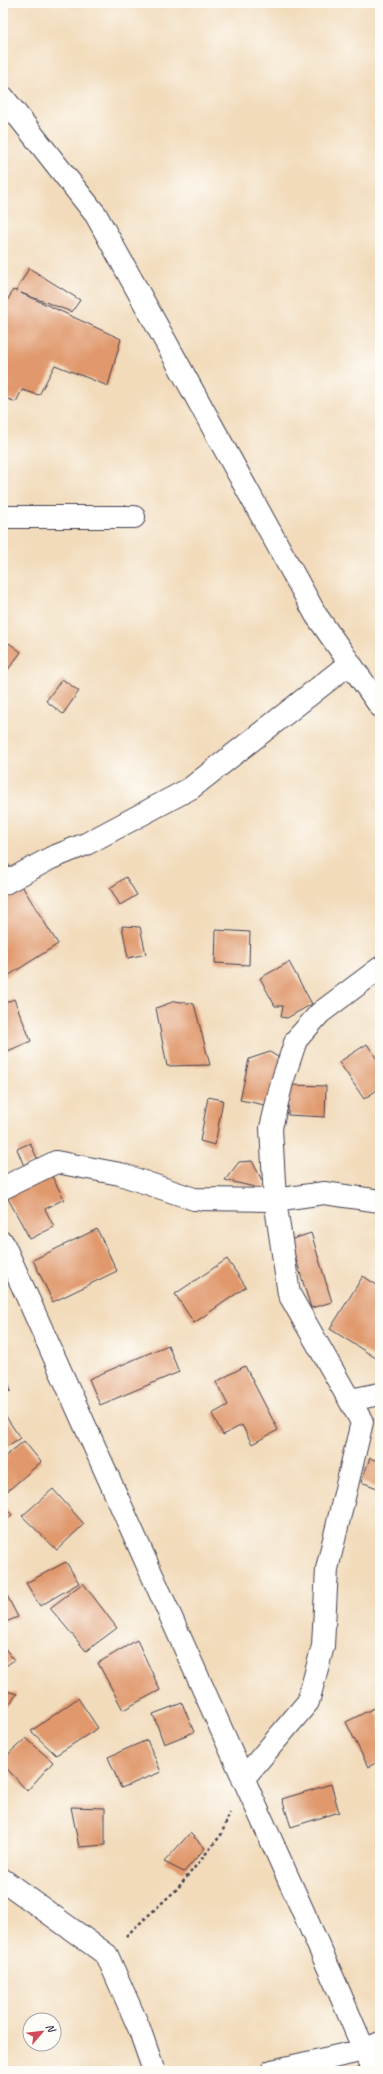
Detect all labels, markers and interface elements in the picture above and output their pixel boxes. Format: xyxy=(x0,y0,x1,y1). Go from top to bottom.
north arrow xyxy=(22,2012,62,2052)
text: N xyxy=(43,2021,60,2036)

